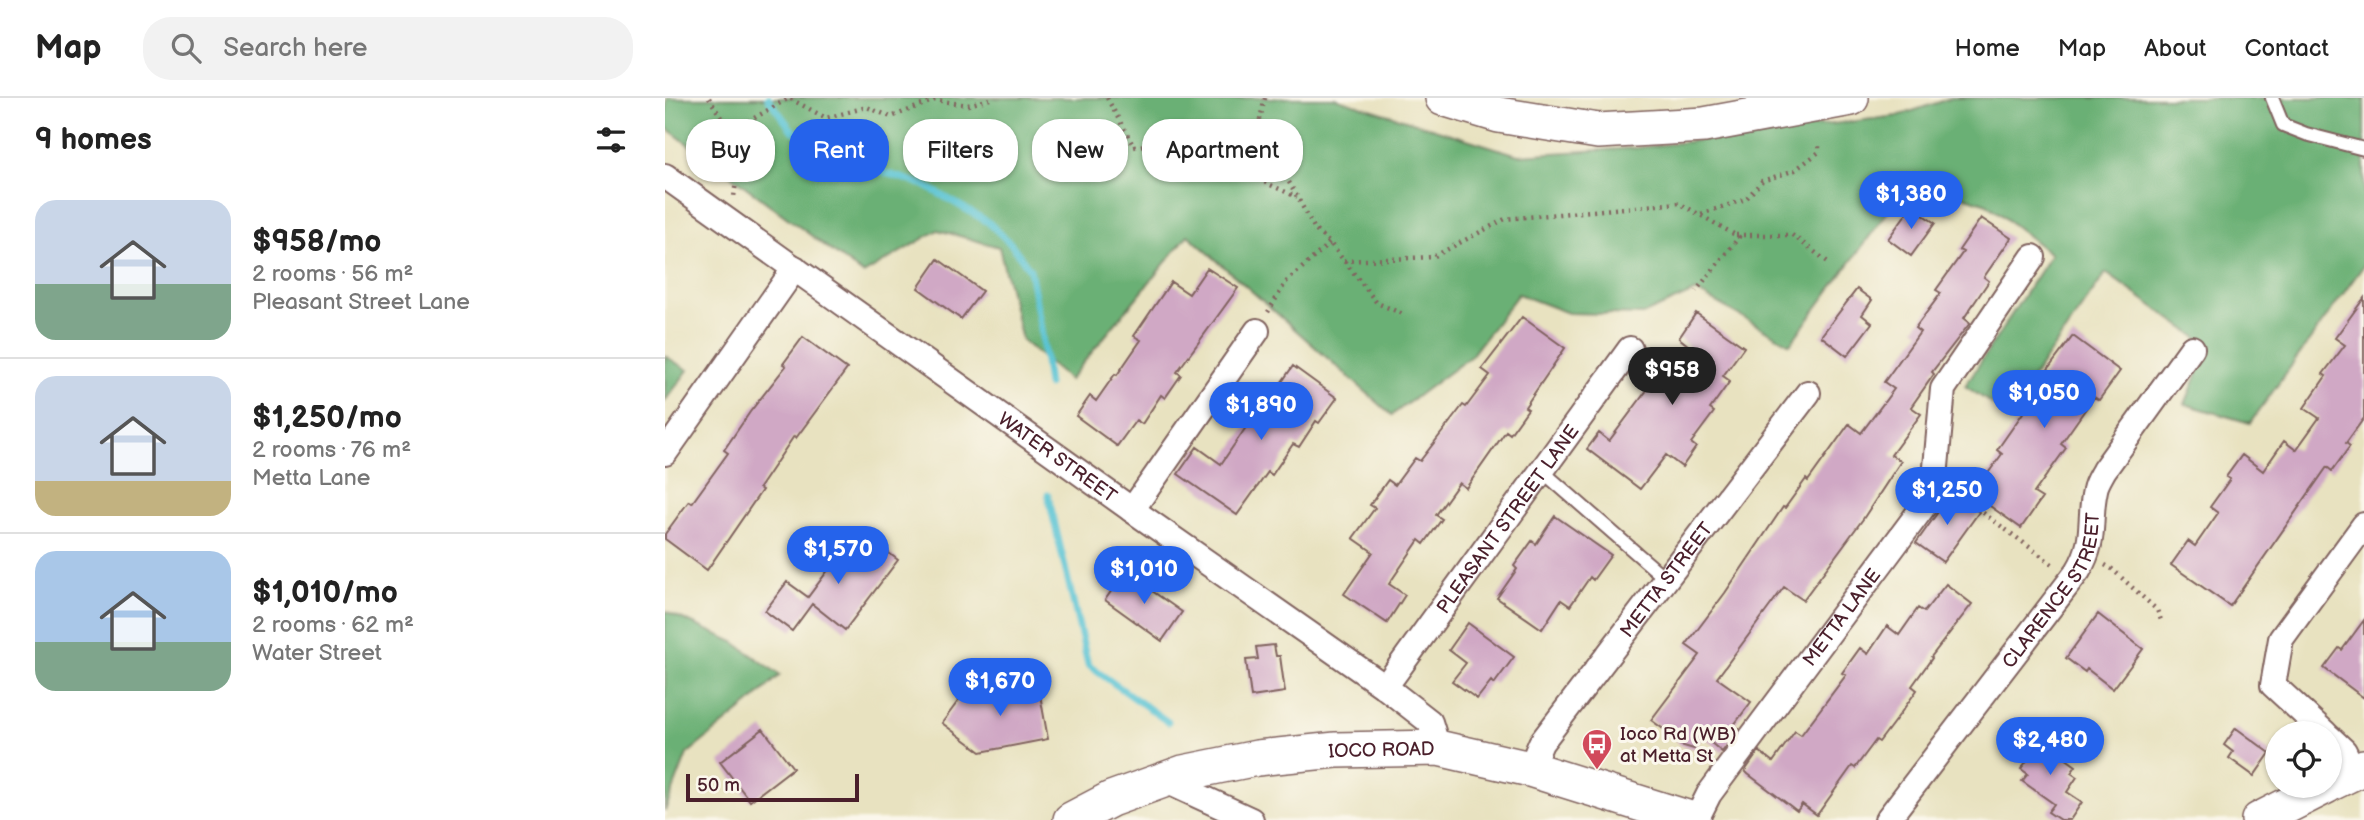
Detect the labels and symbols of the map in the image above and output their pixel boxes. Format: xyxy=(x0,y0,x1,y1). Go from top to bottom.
pin: $1,380 xyxy=(1854,172,1968,231)
pin: $958 xyxy=(1631,348,1713,407)
pin: $1,050 xyxy=(1987,370,2101,430)
pin: $1,890 xyxy=(1204,382,1318,442)
street label: WATER STREET xyxy=(993,408,1121,509)
street label: PLEASANT STREET LANE xyxy=(1432,421,1584,618)
pin: $1,250 xyxy=(1890,468,2004,527)
street label: CLARENCE STREET xyxy=(1998,511,2105,673)
street label: METTA STREET xyxy=(1616,518,1719,642)
pin: $1,570 xyxy=(781,526,895,586)
pin: $1,010 xyxy=(1087,546,1201,606)
street label: METTA LANE xyxy=(1798,564,1886,671)
pin: $1,670 xyxy=(943,658,1057,718)
pin: $2,480 xyxy=(1993,718,2107,777)
place label: Ioco Rd (WB) at Metta St xyxy=(1620,723,1736,768)
bus stop icon: Ioco Rd (WB) at Metta St xyxy=(1580,727,1614,771)
street label: IOCO ROAD xyxy=(1327,738,1435,764)
scale bar xyxy=(686,771,859,803)

